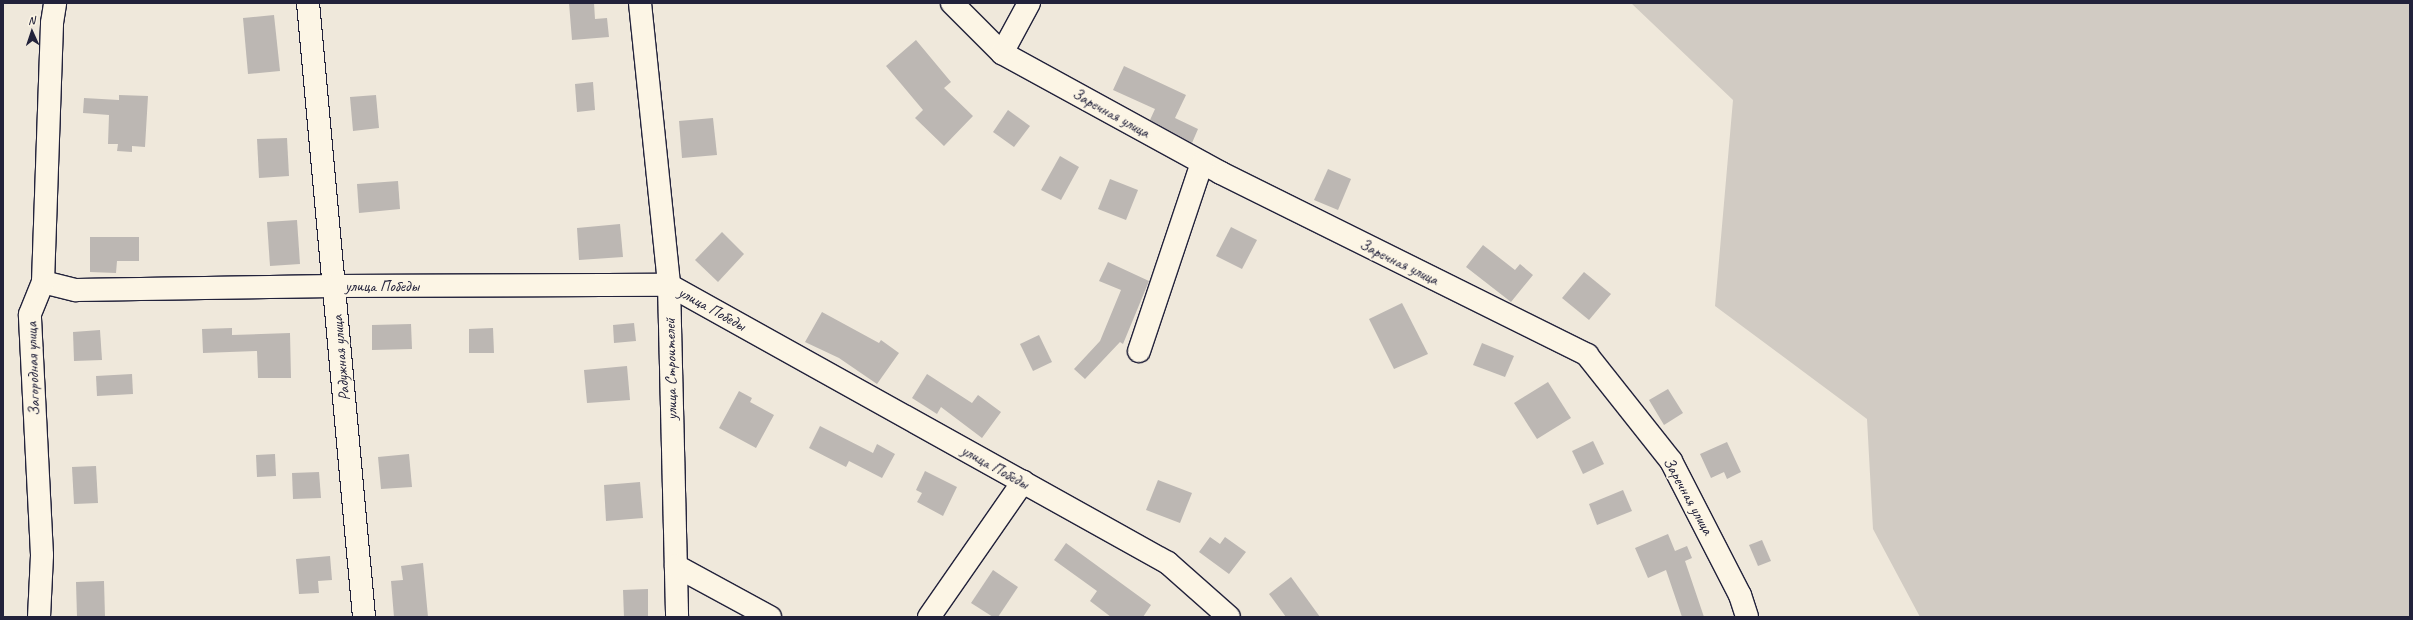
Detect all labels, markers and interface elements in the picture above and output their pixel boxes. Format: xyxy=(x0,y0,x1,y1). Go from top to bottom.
north arrow xyxy=(12,12,52,52)
text: N xyxy=(28,13,35,27)
street label: Заречная улица xyxy=(1069,84,1153,142)
street label: Заречная улица xyxy=(1356,234,1442,290)
street label: улица Победы xyxy=(345,276,419,296)
street label: улица Победы xyxy=(675,283,749,335)
street label: Радужная улица xyxy=(328,314,354,402)
street label: улица Строителей xyxy=(661,318,681,420)
street label: Загородная улица xyxy=(22,321,44,417)
street label: улица Победы xyxy=(958,441,1032,493)
street label: Заречная улица xyxy=(1659,454,1717,538)

